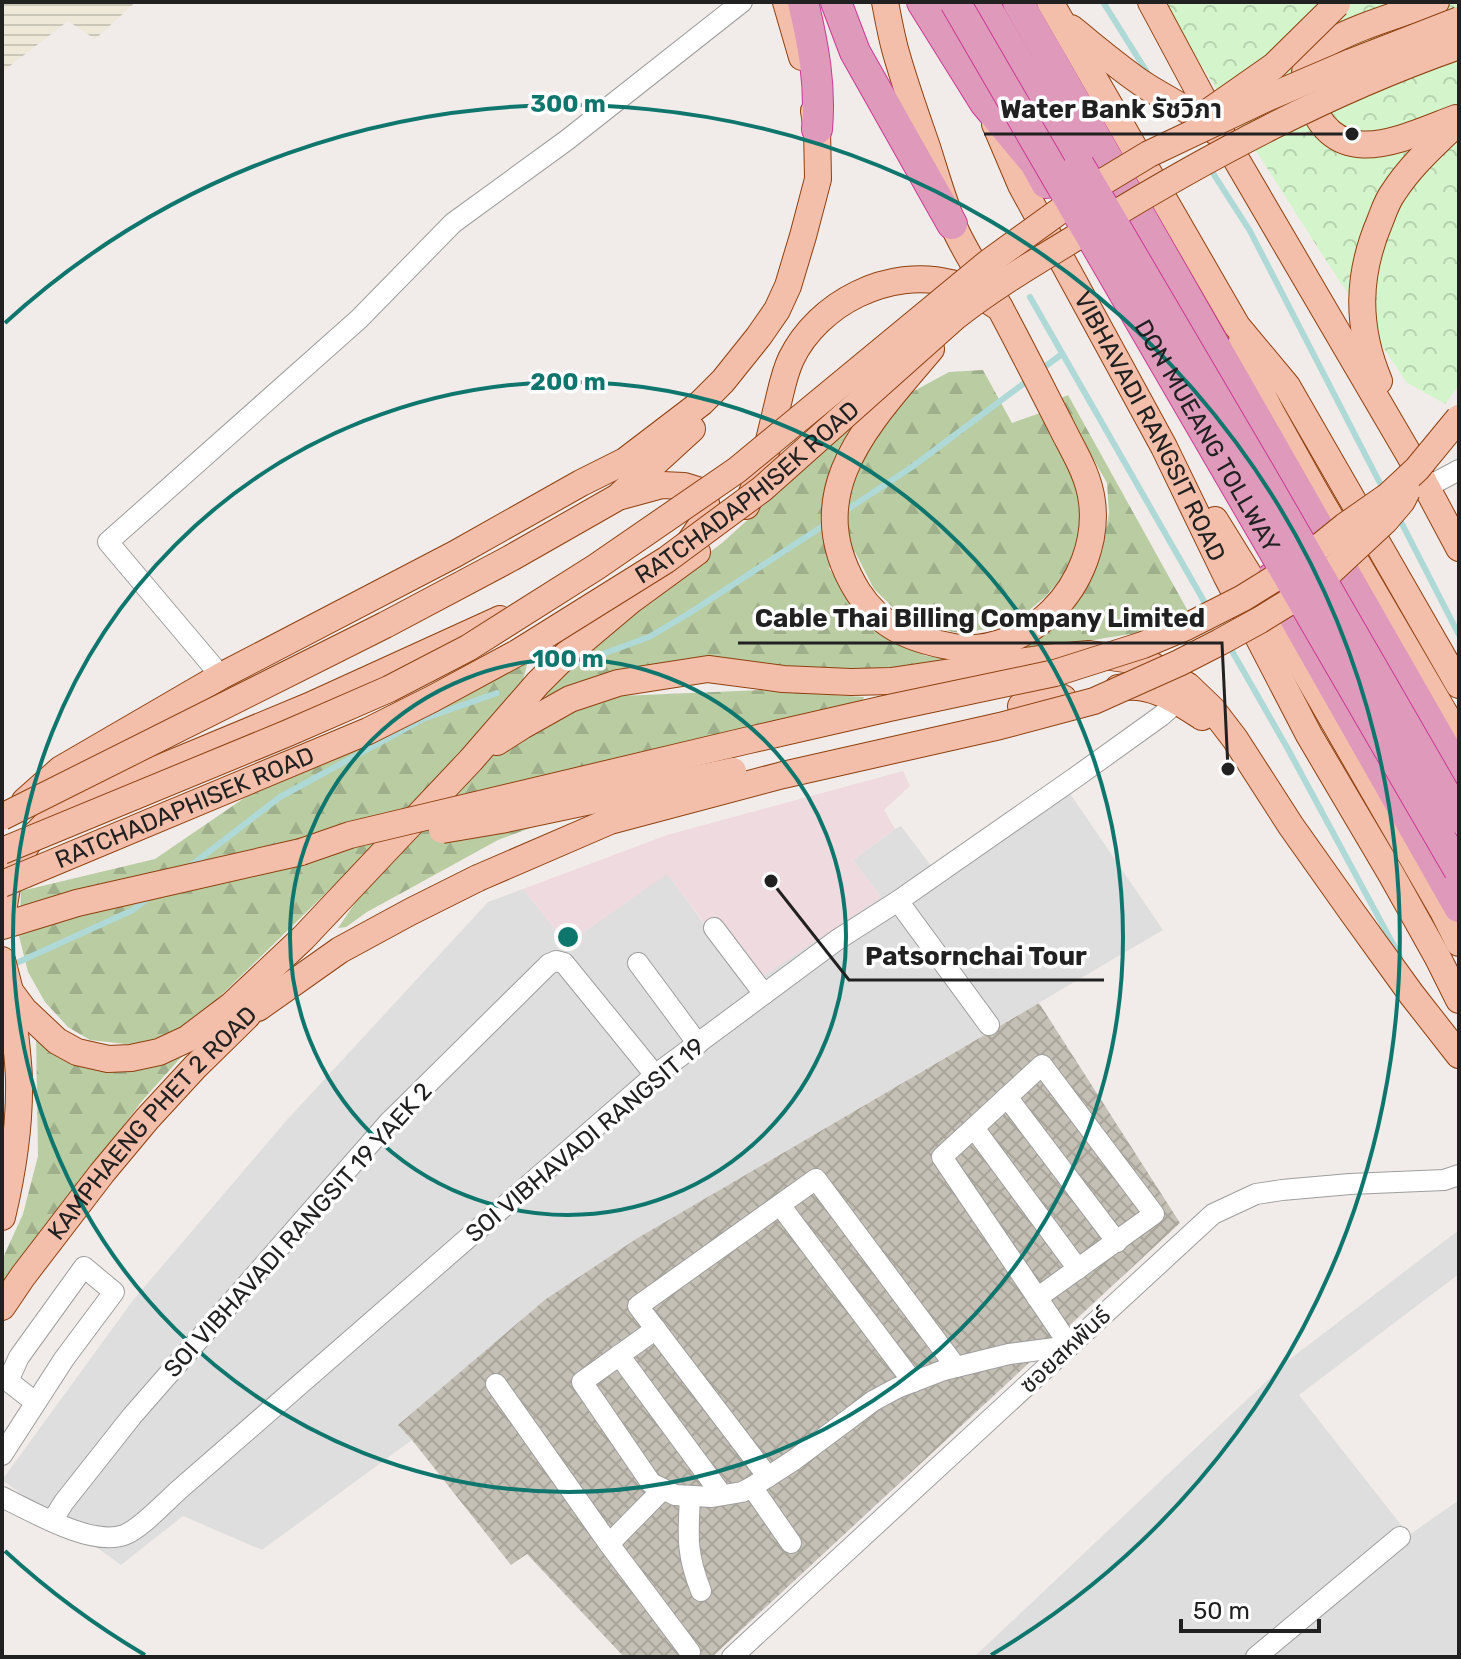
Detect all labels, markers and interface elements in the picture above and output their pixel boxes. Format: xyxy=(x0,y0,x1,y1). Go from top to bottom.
callout: Water Bank รัชวิภา xyxy=(984,84,1238,134)
text: 300 m xyxy=(530,90,606,118)
text: Water Bank รัชวิภา xyxy=(1000,94,1222,125)
street label: VIBHAVADI RANGSIT ROAD xyxy=(1068,287,1231,566)
street label: DON MUEANG TOLLWAY xyxy=(1129,315,1286,558)
text: 200 m xyxy=(530,368,606,396)
street label: RATCHADAPHISEK ROAD xyxy=(630,395,865,590)
callout: Cable Thai Billing Company Limited xyxy=(738,593,1222,643)
text: Cable Thai Billing Company Limited xyxy=(755,603,1205,634)
text: 100 m xyxy=(532,645,604,673)
street label: RATCHADAPHISEK ROAD xyxy=(51,741,318,874)
centre of rings xyxy=(554,923,582,951)
callout: Patsornchai Tour xyxy=(849,930,1104,980)
text: Patsornchai Tour xyxy=(865,941,1087,972)
street label: KAMPHAENG PHET 2 ROAD xyxy=(42,1000,263,1245)
street label: SOI VIBHAVADI RANGSIT 19 xyxy=(460,1032,710,1248)
street label: SOI VIBHAVADI RANGSIT 19 YAEK 2 xyxy=(158,1077,438,1383)
street label: ซอยสหพันธ์ xyxy=(1014,1301,1116,1399)
scale bar xyxy=(1181,1583,1319,1633)
text: 50 m xyxy=(1193,1597,1250,1625)

